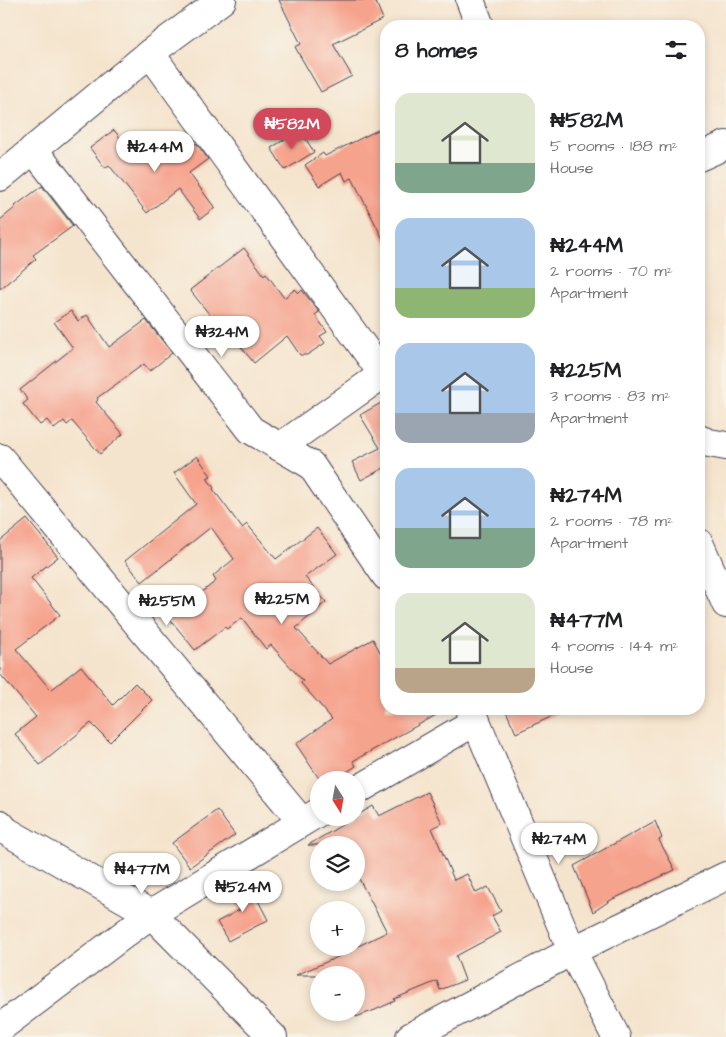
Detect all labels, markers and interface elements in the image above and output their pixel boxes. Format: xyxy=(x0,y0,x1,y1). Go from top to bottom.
text: 8 homes xyxy=(395,36,477,65)
icon: filters xyxy=(662,36,690,64)
text: ₦582M xyxy=(550,106,623,135)
pin: ₦582M xyxy=(257,108,327,150)
text: ₦582M xyxy=(264,113,320,135)
icon: home xyxy=(435,113,495,173)
pin: ₦244M xyxy=(120,130,190,173)
text: 5 rooms · 188 m² xyxy=(550,135,678,157)
text: ₦244M xyxy=(127,136,183,158)
text: House xyxy=(550,157,594,179)
text: ₦244M xyxy=(550,231,623,260)
icon: home xyxy=(435,238,495,298)
text: 2 rooms · 70 m² xyxy=(550,260,673,282)
text: Apartment xyxy=(550,282,628,304)
pin: ₦324M xyxy=(187,316,257,358)
text: ₦324M xyxy=(196,321,248,343)
text: ₦225M xyxy=(550,356,621,385)
icon: home xyxy=(435,363,495,423)
text: 3 rooms · 83 m² xyxy=(550,385,670,407)
text: Apartment xyxy=(550,407,628,429)
text: ₦274M xyxy=(550,481,622,510)
icon: home xyxy=(435,488,495,548)
text: 2 rooms · 78 m² xyxy=(550,510,673,532)
text: Apartment xyxy=(550,532,628,554)
pin: ₦225M xyxy=(247,582,317,625)
pin: ₦255M xyxy=(132,584,202,627)
text: ₦225M xyxy=(255,588,309,610)
text: ₦255M xyxy=(139,590,195,612)
text: ₦477M xyxy=(550,606,623,635)
icon: home xyxy=(435,613,495,673)
text: 4 rooms · 144 m² xyxy=(550,635,678,657)
text: House xyxy=(550,657,594,679)
north arrow xyxy=(310,771,365,826)
map controls xyxy=(310,771,365,1021)
pin: ₦274M xyxy=(524,822,594,865)
text: ₦274M xyxy=(532,828,586,850)
button: layers xyxy=(310,836,365,891)
pin: ₦477M xyxy=(107,852,177,895)
text: ₦477M xyxy=(114,858,170,880)
pin: ₦524M xyxy=(208,870,278,913)
text: ₦524M xyxy=(215,876,271,898)
button: + xyxy=(310,901,365,956)
button: − xyxy=(310,966,365,1021)

